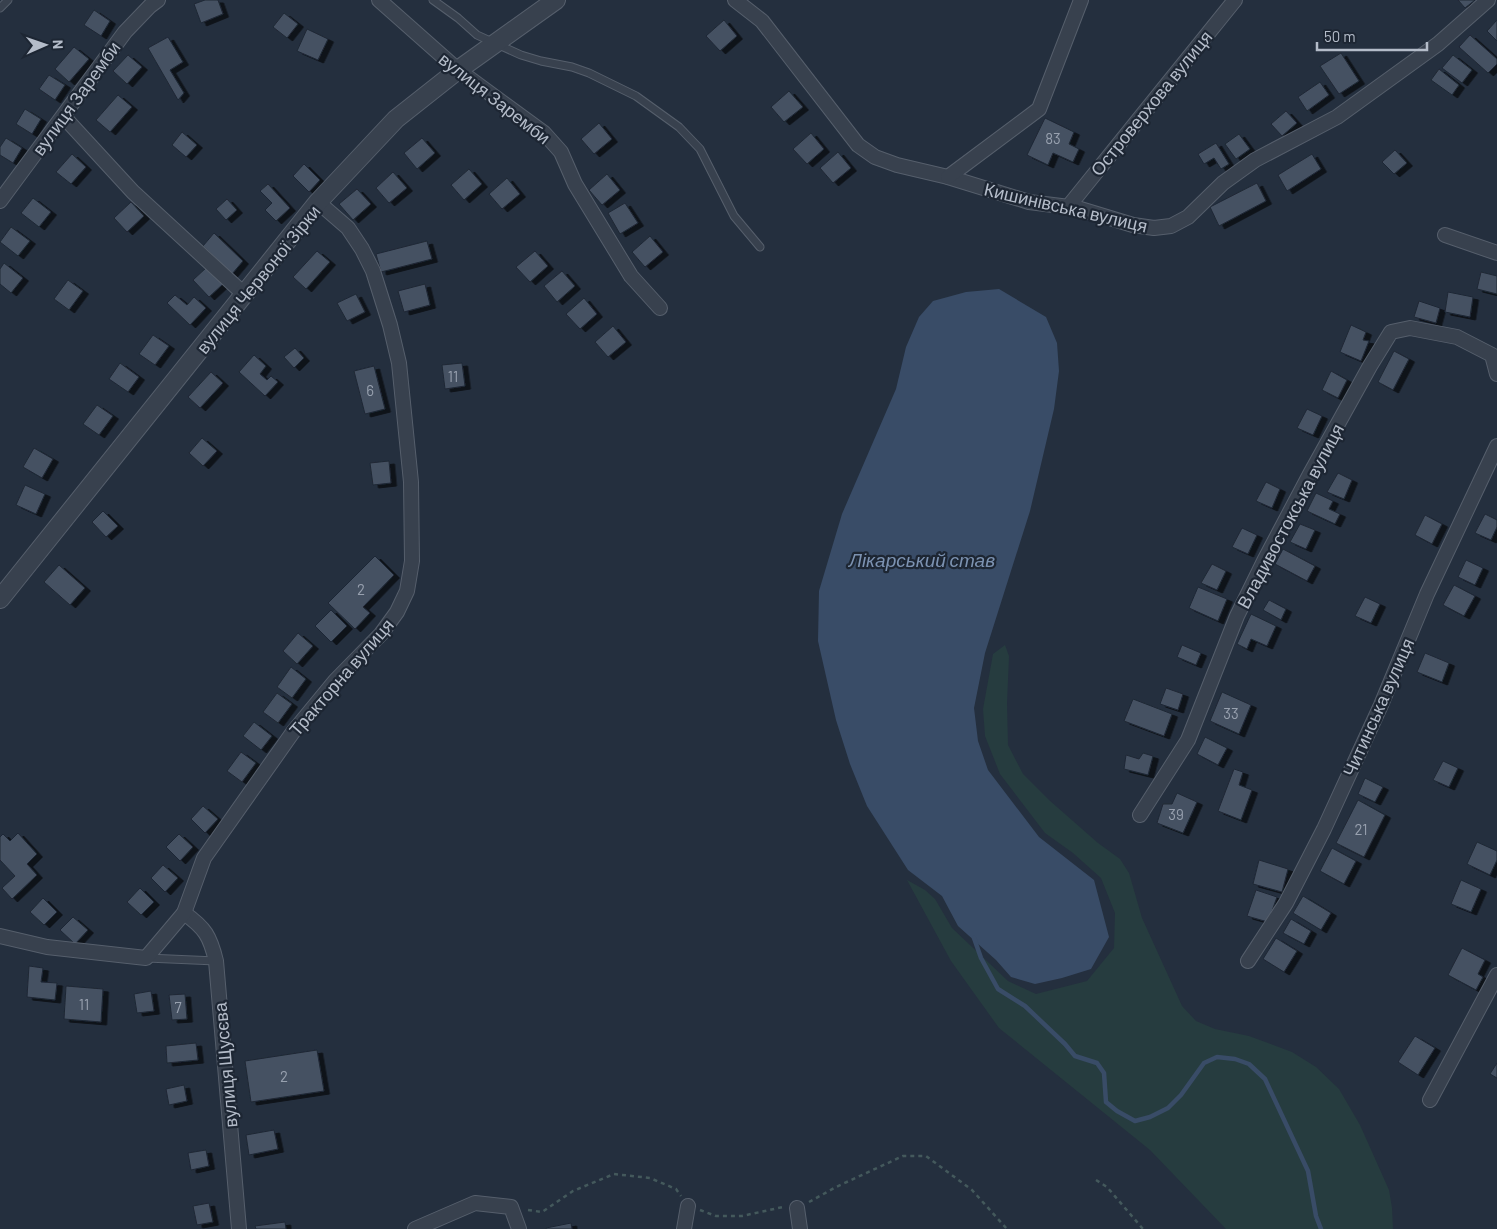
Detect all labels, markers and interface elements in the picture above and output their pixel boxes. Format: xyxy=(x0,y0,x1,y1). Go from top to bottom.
north arrow xyxy=(20,20,70,70)
scale bar xyxy=(1317,20,1427,52)
street label: Островерхова вулиця xyxy=(1086,26,1216,180)
text: 50 m xyxy=(1324,27,1356,45)
street label: вулиця Заремби xyxy=(27,37,125,159)
text: N xyxy=(50,40,67,49)
street label: вулиця Заремби xyxy=(435,48,555,148)
house number: 83 xyxy=(1045,129,1061,147)
street label: Кишинівська вулиця xyxy=(982,178,1150,236)
street label: вулиця Червоної Зірки xyxy=(191,200,325,358)
house number: 11 xyxy=(448,367,458,385)
house number: 6 xyxy=(366,381,374,399)
street label: Владивостокська вулиця xyxy=(1232,420,1348,612)
water label: Лікарський став xyxy=(847,548,995,571)
house number: 2 xyxy=(357,580,365,598)
street label: Тракторна вулиця xyxy=(284,614,398,740)
street label: Читинська вулиця xyxy=(1338,634,1418,780)
house number: 33 xyxy=(1223,704,1239,722)
house number: 39 xyxy=(1168,805,1184,823)
house number: 21 xyxy=(1354,820,1368,838)
house number: 11 xyxy=(79,995,89,1013)
house number: 7 xyxy=(174,998,182,1016)
street label: вулиця Щусєва xyxy=(208,1000,241,1129)
house number: 2 xyxy=(280,1067,288,1085)

